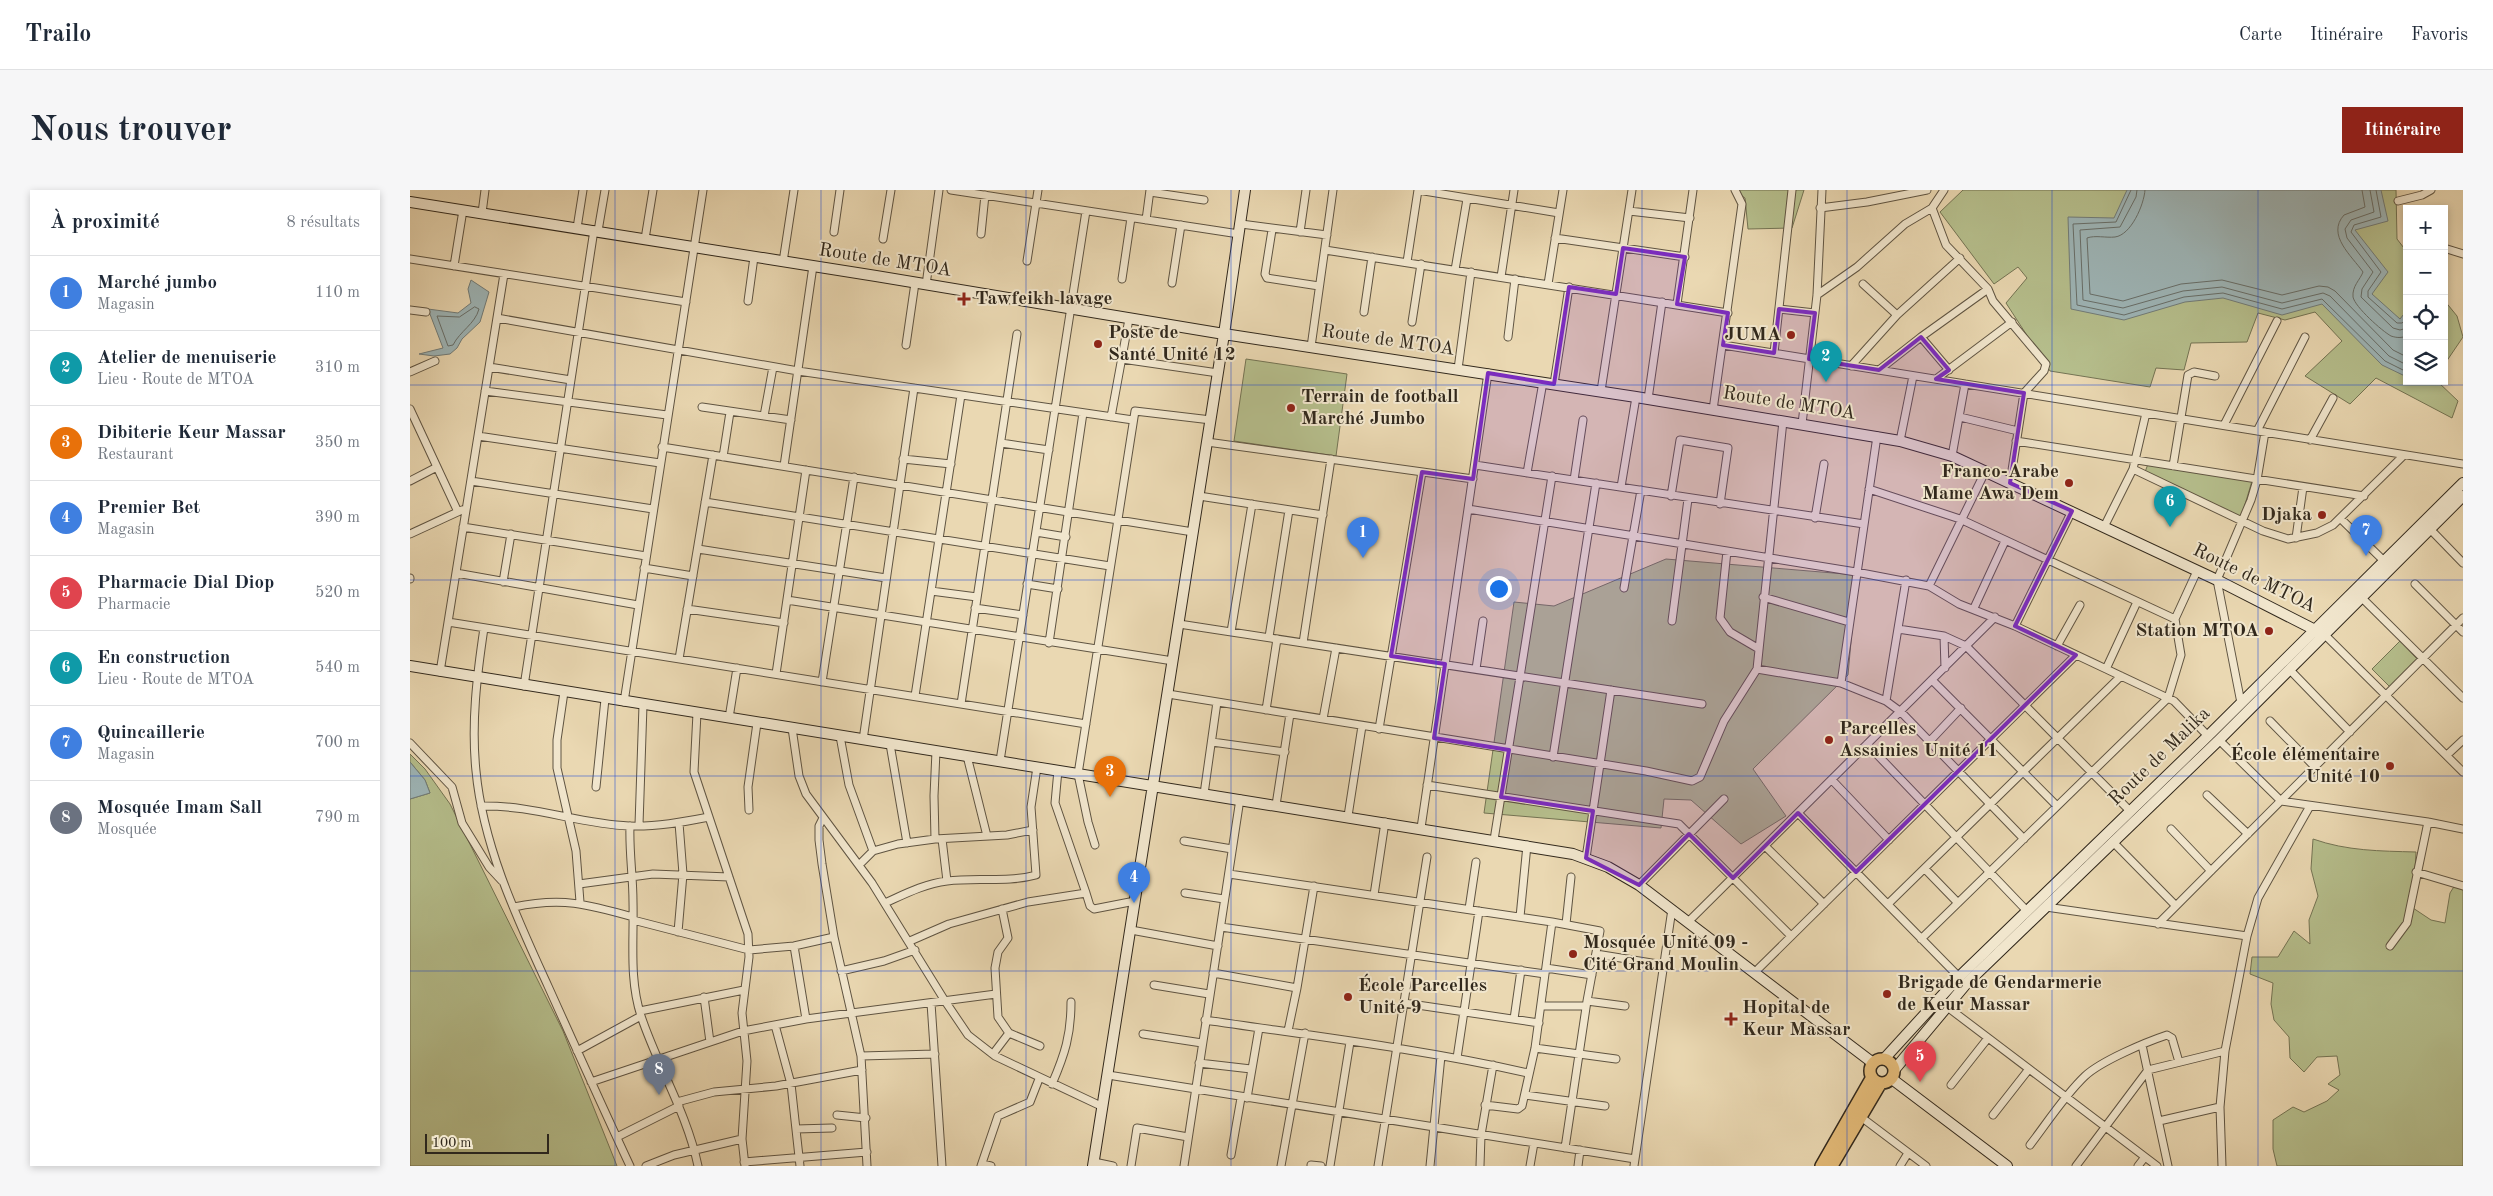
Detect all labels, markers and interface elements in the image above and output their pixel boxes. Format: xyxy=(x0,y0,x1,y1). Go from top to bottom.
text: Trailo xyxy=(25,23,91,47)
text: Carte xyxy=(2239,26,2282,44)
text: Itinéraire xyxy=(2310,26,2383,44)
text: Favoris xyxy=(2411,26,2468,44)
button: Itinéraire xyxy=(2342,107,2463,153)
text: Nous trouver xyxy=(30,113,232,148)
map controls xyxy=(2403,205,2448,385)
button: + xyxy=(2403,205,2448,250)
text: À proximité xyxy=(50,212,160,233)
text: 8 résultats xyxy=(286,215,360,231)
street label: Route de MTOA xyxy=(817,241,953,281)
button: − xyxy=(2403,250,2448,295)
text: Marché jumbo xyxy=(97,274,217,293)
text: 1 xyxy=(61,285,71,301)
text: 110 m xyxy=(315,285,360,301)
place label: Tawfeikh lavage xyxy=(975,290,1112,309)
marker: Tawfeikh lavage xyxy=(957,292,971,306)
button: locate xyxy=(2403,295,2448,340)
text: Magasin xyxy=(97,297,155,313)
street label: Route de MTOA xyxy=(1320,322,1456,360)
place label: Poste de Santé Unité 12 xyxy=(1108,324,1236,365)
place label: JUMA xyxy=(1724,326,1781,345)
marker: JUMA xyxy=(1785,329,1797,341)
marker: Poste de Santé Unité 12 xyxy=(1092,338,1104,350)
button: layers xyxy=(2403,340,2448,385)
pin: 2 xyxy=(1810,341,1842,382)
text: Atelier de menuiserie xyxy=(97,349,277,368)
text: 2 xyxy=(61,360,71,376)
text: 310 m xyxy=(315,360,360,376)
text: Lieu · Route de MTOA xyxy=(97,372,254,388)
street label: Route de MTOA xyxy=(1721,384,1857,424)
place label: Terrain de football Marché Jumbo xyxy=(1301,388,1459,429)
marker: Terrain de football Marché Jumbo xyxy=(1285,402,1297,414)
text: Dibiterie Keur Massar xyxy=(97,424,286,443)
text: 3 xyxy=(61,435,71,451)
text: 350 m xyxy=(315,435,360,451)
text: Restaurant xyxy=(97,447,174,463)
place label: Franco-Arabe Mame Awa Dem xyxy=(1922,463,2059,504)
marker: Franco-Arabe Mame Awa Dem xyxy=(2063,477,2075,489)
pin: 6 xyxy=(2154,486,2186,527)
text: Premier Bet xyxy=(97,499,200,518)
place label: Djaka xyxy=(2261,506,2312,525)
marker: Djaka xyxy=(2316,509,2328,521)
text: 4 xyxy=(61,510,71,526)
text: 390 m xyxy=(315,510,360,526)
pin: 7 xyxy=(2350,515,2382,556)
pin: 1 xyxy=(1347,517,1379,558)
text: Magasin xyxy=(97,522,155,538)
street label: Route de MTOA xyxy=(2190,541,2319,617)
text: Pharmacie Dial Diop xyxy=(97,574,274,593)
your location xyxy=(1486,576,1512,602)
text: 5 xyxy=(61,585,71,601)
text: 520 m xyxy=(315,585,360,601)
text: Pharmacie xyxy=(97,597,170,613)
place label: Station MTOA xyxy=(2136,622,2259,641)
marker: Station MTOA xyxy=(2263,625,2275,637)
text: En construction xyxy=(97,649,230,668)
text: 6 xyxy=(61,660,71,676)
text: 540 m xyxy=(315,660,360,676)
text: Lieu · Route de MTOA xyxy=(97,672,254,688)
street label: Route de Malika xyxy=(2106,704,2215,810)
place label: Parcelles Assainies Unité 11 xyxy=(1839,720,1998,761)
text: Quincaillerie xyxy=(97,724,205,743)
marker: Parcelles Assainies Unité 11 xyxy=(1823,734,1835,746)
text: 7 xyxy=(61,735,71,751)
text: 700 m xyxy=(315,735,360,751)
place label: École élémentaire Unité 10 xyxy=(2230,742,2380,787)
text: Magasin xyxy=(97,747,155,763)
pin: 3 xyxy=(1094,756,1126,797)
marker: École élémentaire Unité 10 xyxy=(2384,760,2396,772)
text: Mosquée Imam Sall xyxy=(97,799,262,818)
text: 8 xyxy=(61,810,71,826)
text: 790 m xyxy=(315,810,360,826)
text: Mosquée xyxy=(97,822,157,838)
pin: 4 xyxy=(1118,862,1150,903)
place label: Mosquée Unité 09 - Cité Grand Moulin xyxy=(1583,934,1748,975)
marker: Mosquée Unité 09 - Cité Grand Moulin xyxy=(1567,948,1579,960)
place label: École Parcelles Unité 9 xyxy=(1358,973,1487,1018)
place label: Brigade de Gendarmerie de Keur Massar xyxy=(1897,974,2102,1015)
marker: Brigade de Gendarmerie de Keur Massar xyxy=(1881,988,1893,1000)
marker: École Parcelles Unité 9 xyxy=(1342,991,1354,1003)
place label: Hopital de Keur Massar xyxy=(1742,999,1850,1040)
marker: Hopital de Keur Massar xyxy=(1724,1012,1738,1026)
pin: 5 xyxy=(1904,1041,1936,1082)
pin: 8 xyxy=(643,1054,675,1095)
scale bar xyxy=(425,1131,549,1154)
text: 100 m xyxy=(432,1136,471,1150)

